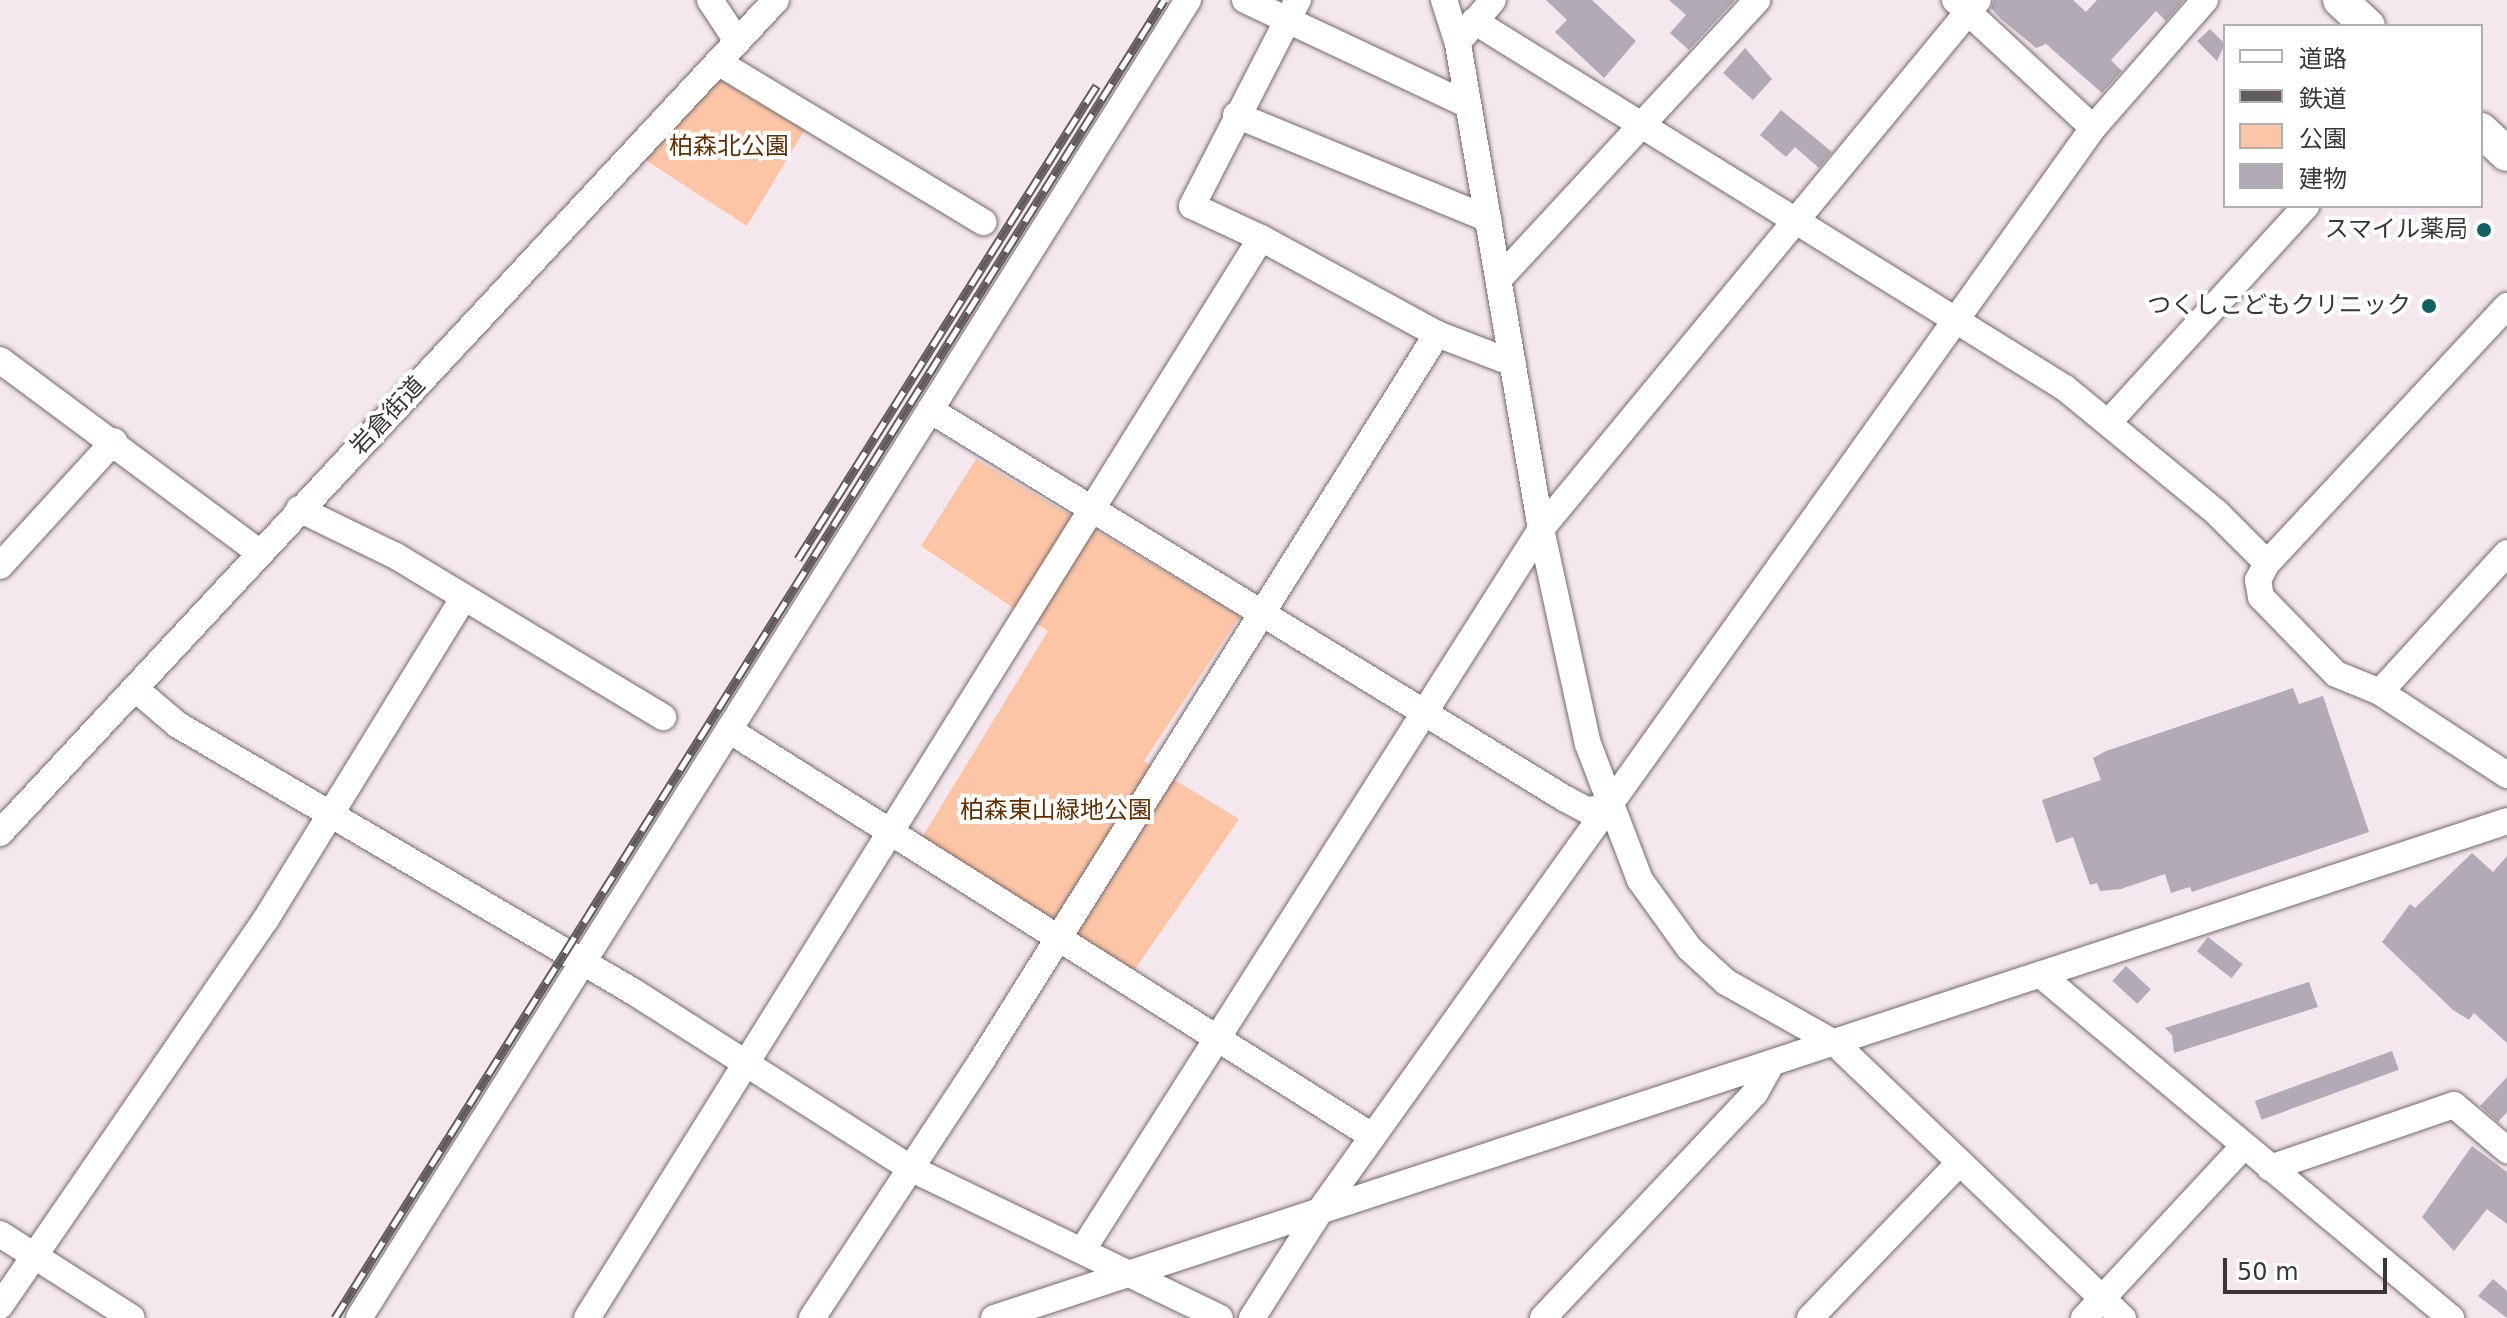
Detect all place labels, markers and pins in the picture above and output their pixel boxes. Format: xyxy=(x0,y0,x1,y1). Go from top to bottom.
place label: スマイル薬局 xyxy=(2324,216,2468,244)
marker: スマイル薬局 xyxy=(2475,221,2493,239)
place label: つくしこどもクリニック xyxy=(2147,292,2411,320)
marker: つくしこどもクリニック xyxy=(2418,295,2440,317)

